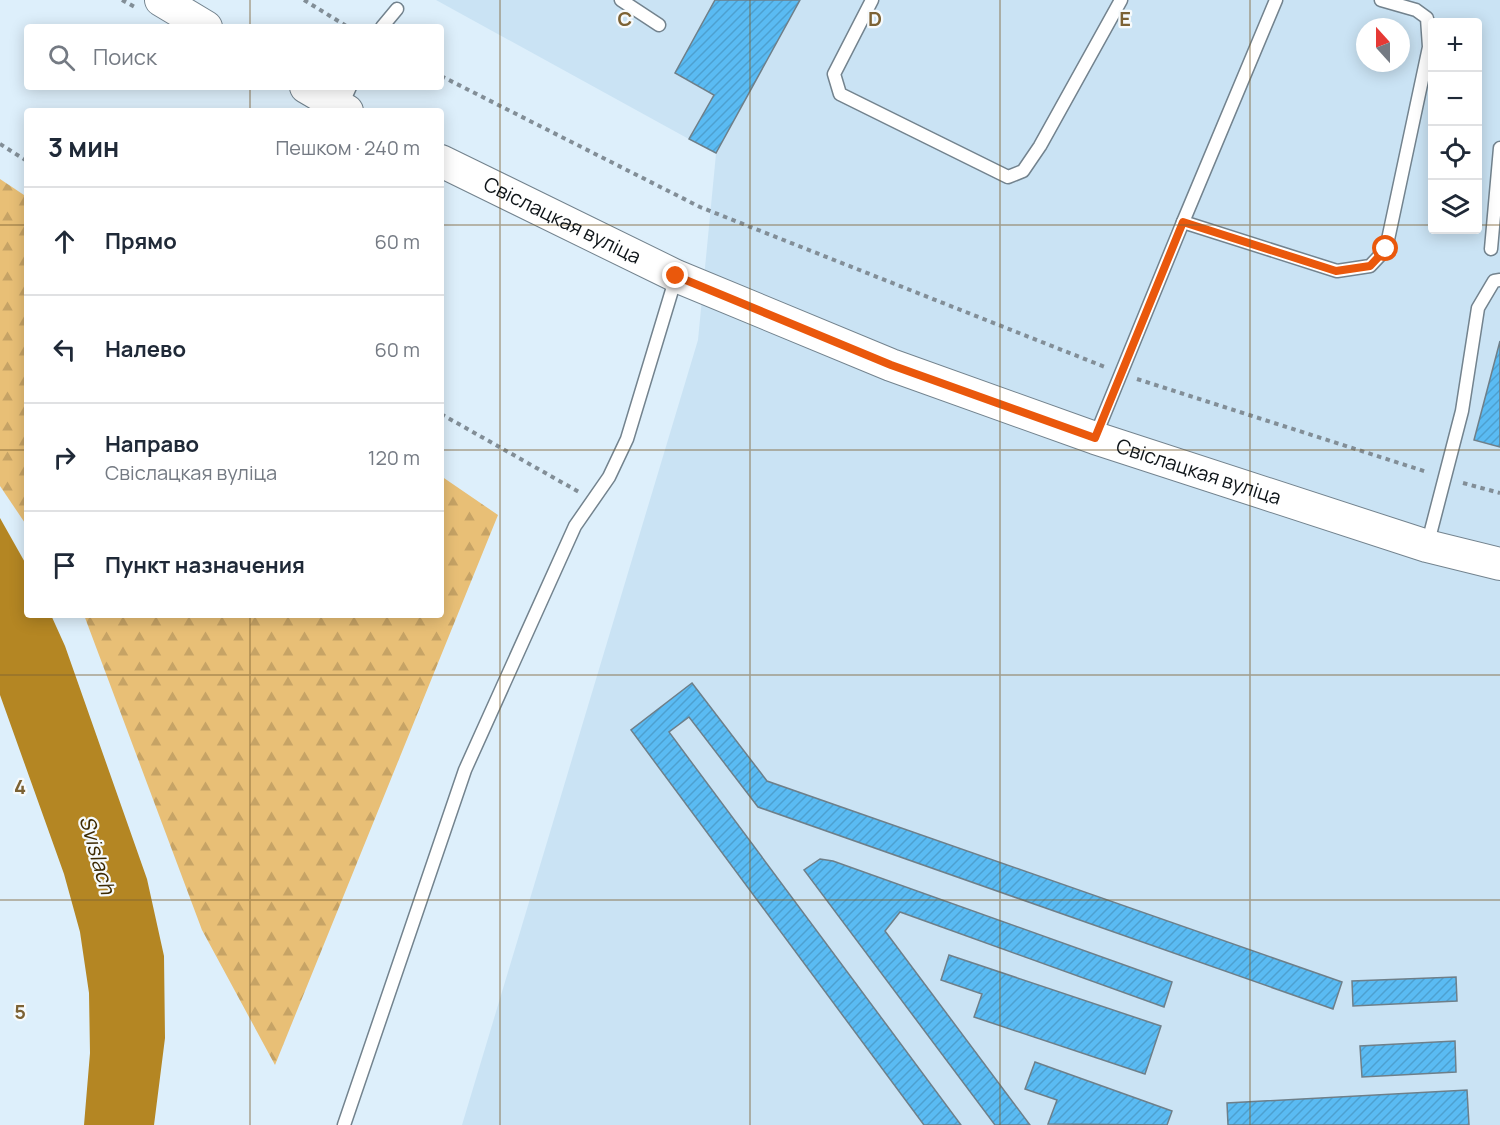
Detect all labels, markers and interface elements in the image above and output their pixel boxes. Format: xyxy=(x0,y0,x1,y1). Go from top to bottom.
text: C xyxy=(618,5,632,32)
text: D xyxy=(868,5,882,32)
text: E xyxy=(1119,5,1131,32)
north arrow xyxy=(1356,18,1410,72)
map controls xyxy=(1428,18,1482,234)
button: + xyxy=(1428,18,1482,72)
search box xyxy=(24,24,444,90)
icon: search xyxy=(45,41,78,74)
text: Поиск xyxy=(93,42,157,72)
button: − xyxy=(1428,72,1482,126)
button: locate xyxy=(1428,126,1482,180)
text: 3 мин xyxy=(48,129,119,165)
text: Пешком · 240 m xyxy=(275,134,420,161)
street label: Свіслацкая вуліца xyxy=(479,170,646,270)
button: layers xyxy=(1428,180,1482,234)
icon: ahead xyxy=(48,225,81,258)
text: Прямо xyxy=(105,226,177,256)
text: 60 m xyxy=(374,228,420,255)
route start xyxy=(1372,235,1398,261)
route end xyxy=(662,262,688,288)
icon: left xyxy=(48,333,81,366)
text: Налево xyxy=(105,334,186,364)
text: 60 m xyxy=(374,336,420,363)
text: Направо xyxy=(105,429,199,459)
street label: Свіслацкая вуліца xyxy=(1113,432,1285,511)
icon: right xyxy=(48,441,81,474)
text: 120 m xyxy=(368,444,420,471)
text: Свіслацкая вуліца xyxy=(105,459,277,486)
icon: arrive xyxy=(48,549,81,582)
text: Пункт назначения xyxy=(105,550,305,580)
text: 4 xyxy=(14,773,26,800)
water label: Svislach xyxy=(73,812,123,899)
text: 5 xyxy=(14,998,26,1025)

